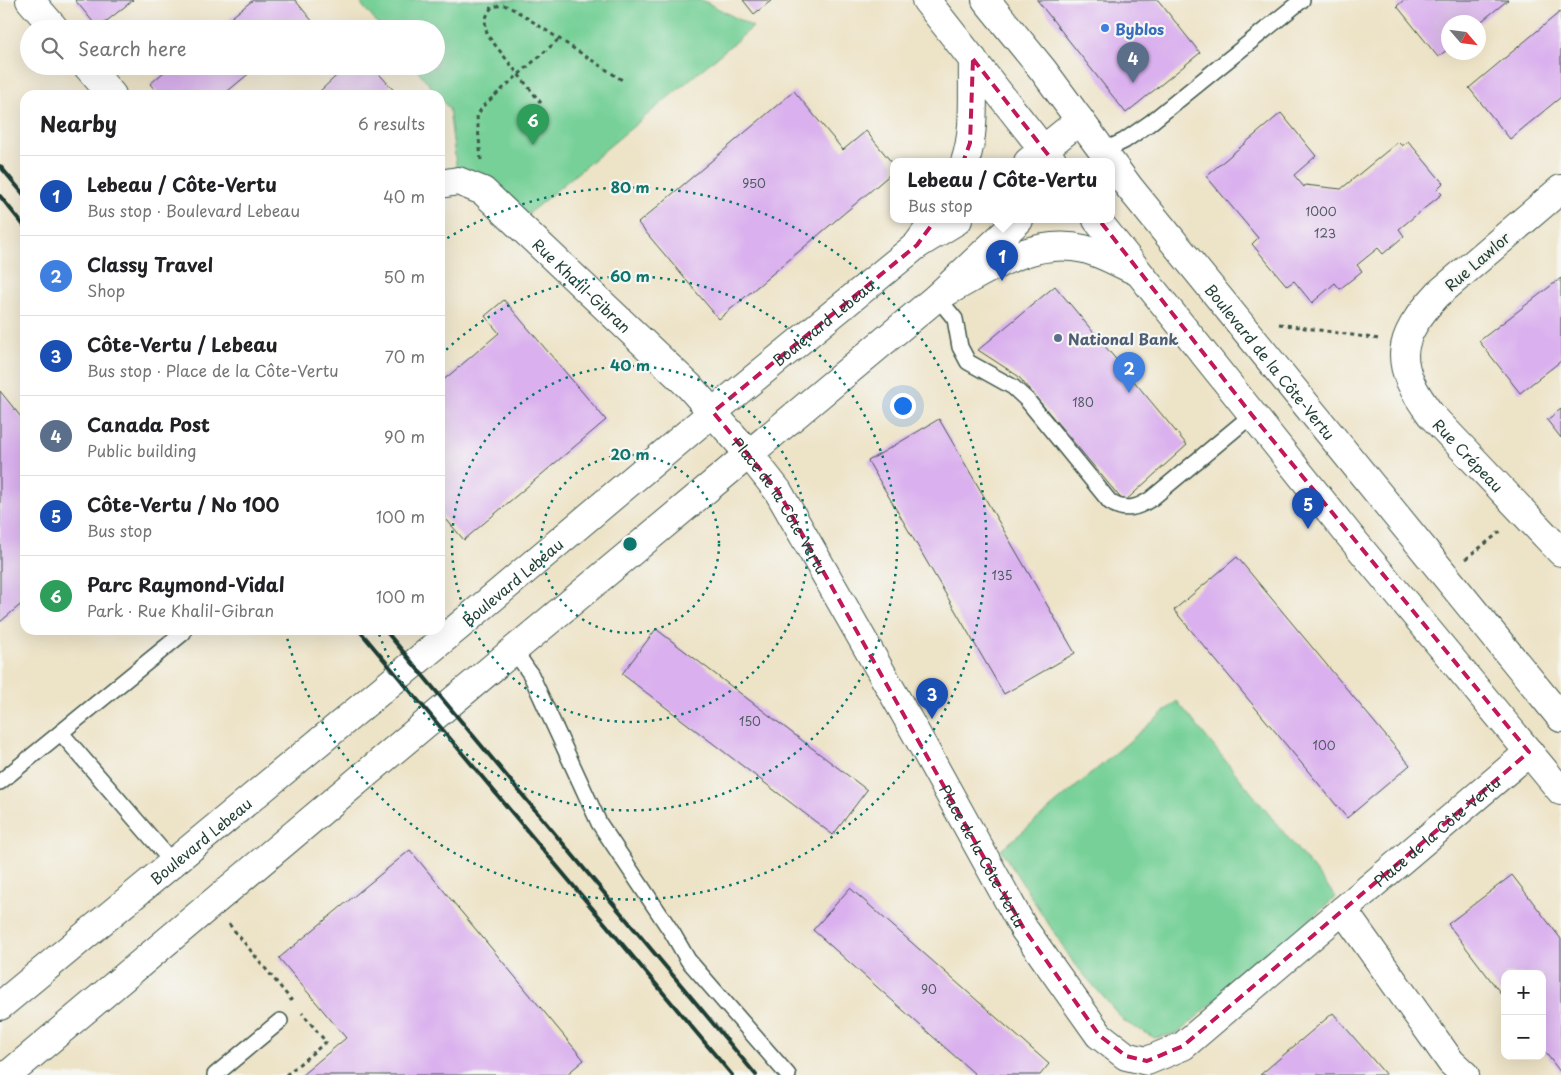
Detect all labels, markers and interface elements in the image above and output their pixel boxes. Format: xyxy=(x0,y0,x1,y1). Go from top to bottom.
north arrow xyxy=(1441,15,1486,60)
place label: Byblos xyxy=(1115,17,1164,40)
search box xyxy=(20,20,445,75)
marker: Byblos xyxy=(1099,22,1111,34)
icon: search xyxy=(38,34,66,62)
text: Search here xyxy=(78,34,187,62)
pin: 4 xyxy=(1117,42,1149,83)
pin: 6 xyxy=(517,104,549,145)
text: Nearby xyxy=(40,107,117,139)
text: 6 results xyxy=(358,111,425,135)
popup xyxy=(890,158,1115,223)
text: Lebeau / Côte-Vertu xyxy=(908,165,1097,193)
text: Lebeau / Côte-Vertu xyxy=(87,170,277,198)
house number: 950 xyxy=(742,174,766,192)
text: 80 m xyxy=(610,175,650,198)
text: 1 xyxy=(52,184,60,208)
text: 40 m xyxy=(383,184,425,208)
text: Bus stop xyxy=(908,193,973,217)
text: Bus stop · Boulevard Lebeau xyxy=(87,198,300,222)
house number: 1000 xyxy=(1305,202,1337,220)
house number: 123 xyxy=(1314,224,1336,242)
street label: Rue Lawlor xyxy=(1439,226,1515,296)
street label: Rue Khalil-Gibran xyxy=(528,233,637,338)
pin: 1 xyxy=(986,240,1018,281)
text: Classy Travel xyxy=(87,250,213,278)
text: 2 xyxy=(50,264,62,288)
text: 50 m xyxy=(384,264,425,288)
text: 60 m xyxy=(610,264,650,287)
street label: Boulevard Lebeau xyxy=(767,273,879,371)
text: Shop xyxy=(87,278,125,302)
street label: Boulevard de la Côte-Vertu xyxy=(1200,278,1341,444)
place label: National Bank xyxy=(1068,327,1179,350)
text: Côte-Vertu / Lebeau xyxy=(87,330,278,358)
marker: National Bank xyxy=(1052,332,1064,344)
text: 3 xyxy=(51,344,61,368)
text: 70 m xyxy=(385,344,425,368)
pin: 2 xyxy=(1113,352,1145,393)
text: 40 m xyxy=(610,353,650,376)
text: Bus stop · Place de la Côte-Vertu xyxy=(87,358,339,382)
your location xyxy=(890,393,916,419)
house number: 180 xyxy=(1072,393,1094,411)
text: Canada Post xyxy=(87,410,210,438)
street label: Rue Crépeau xyxy=(1428,413,1509,497)
text: 4 xyxy=(51,424,61,448)
text: 90 m xyxy=(384,424,425,448)
street label: Place de la Côte-Vertu xyxy=(727,432,834,578)
text: Public building xyxy=(87,438,197,462)
text: 20 m xyxy=(611,442,649,465)
pin: 5 xyxy=(1292,488,1324,529)
text: Côte-Vertu / No 100 xyxy=(87,490,279,518)
text: 5 xyxy=(51,504,61,528)
text: 100 m xyxy=(376,504,425,528)
text: Bus stop xyxy=(87,518,152,542)
street label: Boulevard Lebeau xyxy=(456,532,567,631)
centre of rings xyxy=(621,535,639,553)
house number: 135 xyxy=(992,566,1012,584)
text: Parc Raymond-Vidal xyxy=(87,570,285,598)
text: 6 xyxy=(50,584,62,608)
text: 100 m xyxy=(376,584,425,608)
text: Park · Rue Khalil-Gibran xyxy=(87,598,274,622)
pin: 3 xyxy=(916,678,948,719)
house number: 150 xyxy=(739,712,761,730)
house number: 100 xyxy=(1313,736,1336,754)
street label: Place de la Côte-Vertu xyxy=(1368,770,1505,891)
street label: Place de la Côte-Vertu xyxy=(935,780,1032,931)
street label: Boulevard Lebeau xyxy=(144,791,256,889)
map controls xyxy=(1501,970,1546,1060)
button: + xyxy=(1501,970,1546,1015)
house number: 90 xyxy=(921,980,937,998)
button: − xyxy=(1501,1015,1546,1060)

